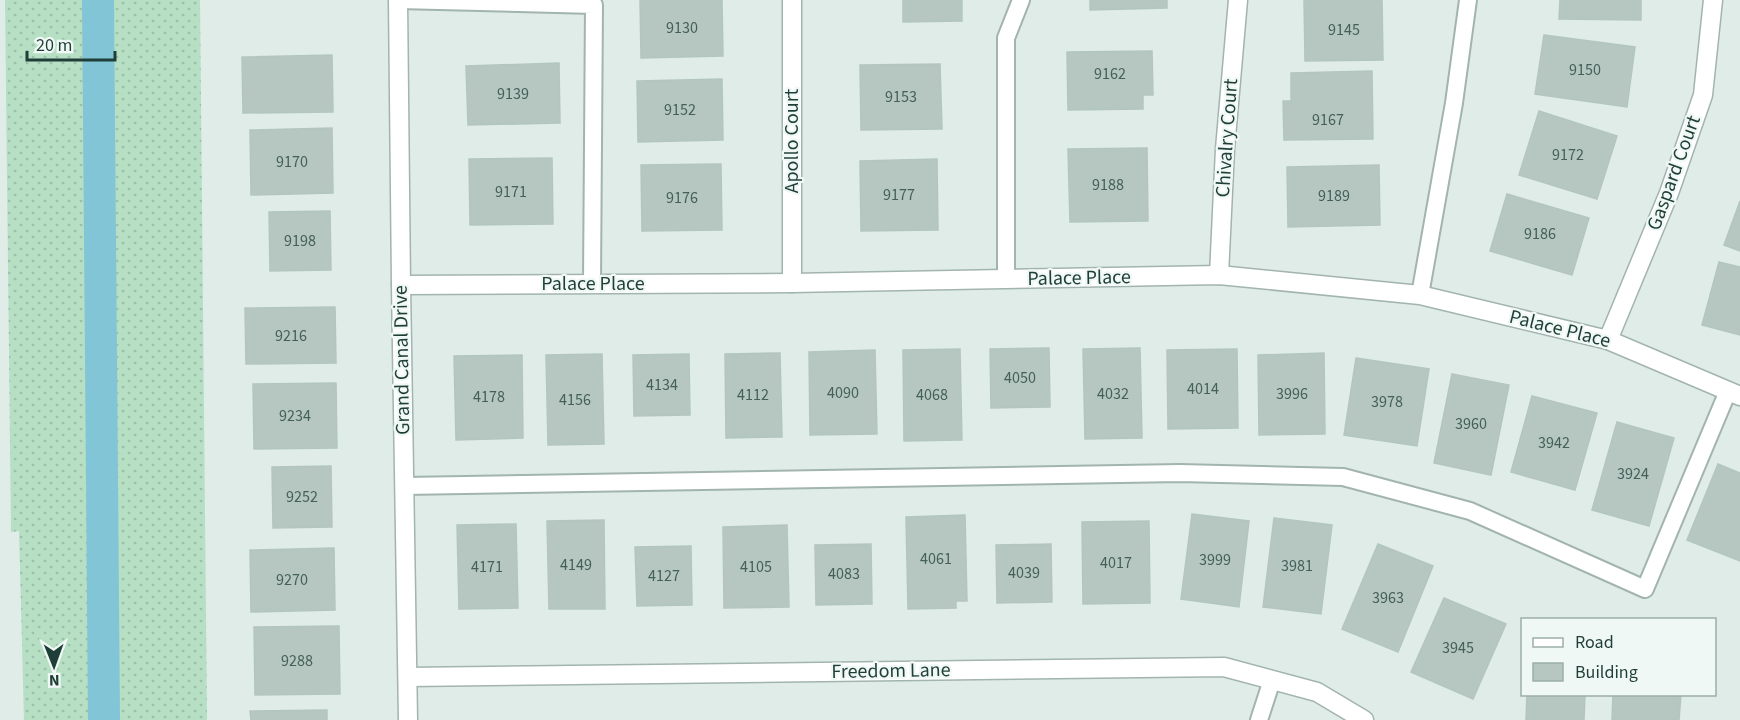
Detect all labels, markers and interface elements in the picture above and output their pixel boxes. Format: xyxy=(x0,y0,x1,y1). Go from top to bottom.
house number: 9130 xyxy=(666,17,698,39)
house number: 9145 xyxy=(1328,19,1360,41)
scale bar xyxy=(27,24,116,62)
text: 20 m xyxy=(36,33,72,58)
house number: 9150 xyxy=(1569,59,1601,81)
house number: 9162 xyxy=(1094,63,1126,85)
street label: Chivalry Court xyxy=(1209,77,1245,198)
house number: 9139 xyxy=(497,83,529,105)
house number: 9153 xyxy=(885,86,917,108)
street label: Apollo Court xyxy=(778,88,806,193)
house number: 9152 xyxy=(664,99,696,121)
house number: 9167 xyxy=(1312,109,1344,131)
street label: Gaspard Court xyxy=(1640,111,1708,234)
house number: 9172 xyxy=(1552,144,1584,166)
house number: 9170 xyxy=(276,151,308,173)
house number: 9188 xyxy=(1092,174,1124,196)
house number: 9171 xyxy=(495,181,527,203)
house number: 9177 xyxy=(883,184,915,206)
house number: 9189 xyxy=(1318,185,1350,207)
house number: 9176 xyxy=(666,187,698,209)
house number: 9186 xyxy=(1524,223,1556,245)
house number: 9198 xyxy=(284,230,316,252)
street label: Palace Place xyxy=(1027,263,1131,293)
street label: Palace Place xyxy=(541,270,645,298)
street label: Grand Canal Drive xyxy=(387,285,417,435)
street label: Palace Place xyxy=(1506,303,1614,355)
house number: 9216 xyxy=(275,325,307,347)
house number: 4050 xyxy=(1004,367,1036,389)
house number: 4134 xyxy=(646,374,678,396)
house number: 4014 xyxy=(1187,378,1219,400)
house number: 4090 xyxy=(827,382,859,404)
house number: 4032 xyxy=(1097,383,1129,405)
house number: 3996 xyxy=(1276,383,1308,405)
house number: 4112 xyxy=(737,384,769,406)
house number: 4068 xyxy=(916,384,948,406)
house number: 4178 xyxy=(473,386,505,408)
house number: 4156 xyxy=(559,389,591,411)
house number: 3978 xyxy=(1371,391,1403,413)
house number: 9234 xyxy=(279,405,311,427)
house number: 3960 xyxy=(1455,413,1487,435)
house number: 3942 xyxy=(1538,432,1570,454)
house number: 3924 xyxy=(1617,463,1649,485)
house number: 9252 xyxy=(286,486,318,508)
house number: 4061 xyxy=(920,548,952,570)
house number: 3999 xyxy=(1199,549,1231,571)
house number: 4017 xyxy=(1100,552,1132,574)
house number: 4149 xyxy=(560,554,592,576)
house number: 3981 xyxy=(1281,555,1313,577)
house number: 4171 xyxy=(471,556,503,578)
house number: 4105 xyxy=(740,556,772,578)
house number: 4039 xyxy=(1008,562,1040,584)
house number: 4083 xyxy=(828,563,860,585)
house number: 4127 xyxy=(648,565,680,587)
house number: 9270 xyxy=(276,569,308,591)
house number: 3963 xyxy=(1372,587,1404,609)
legend xyxy=(1521,618,1716,696)
text: Road xyxy=(1575,630,1614,655)
north arrow xyxy=(24,636,84,696)
house number: 3945 xyxy=(1442,637,1474,659)
house number: 9288 xyxy=(281,650,313,672)
street label: Freedom Lane xyxy=(831,656,951,686)
text: Building xyxy=(1575,660,1638,685)
text: N xyxy=(49,669,60,691)

